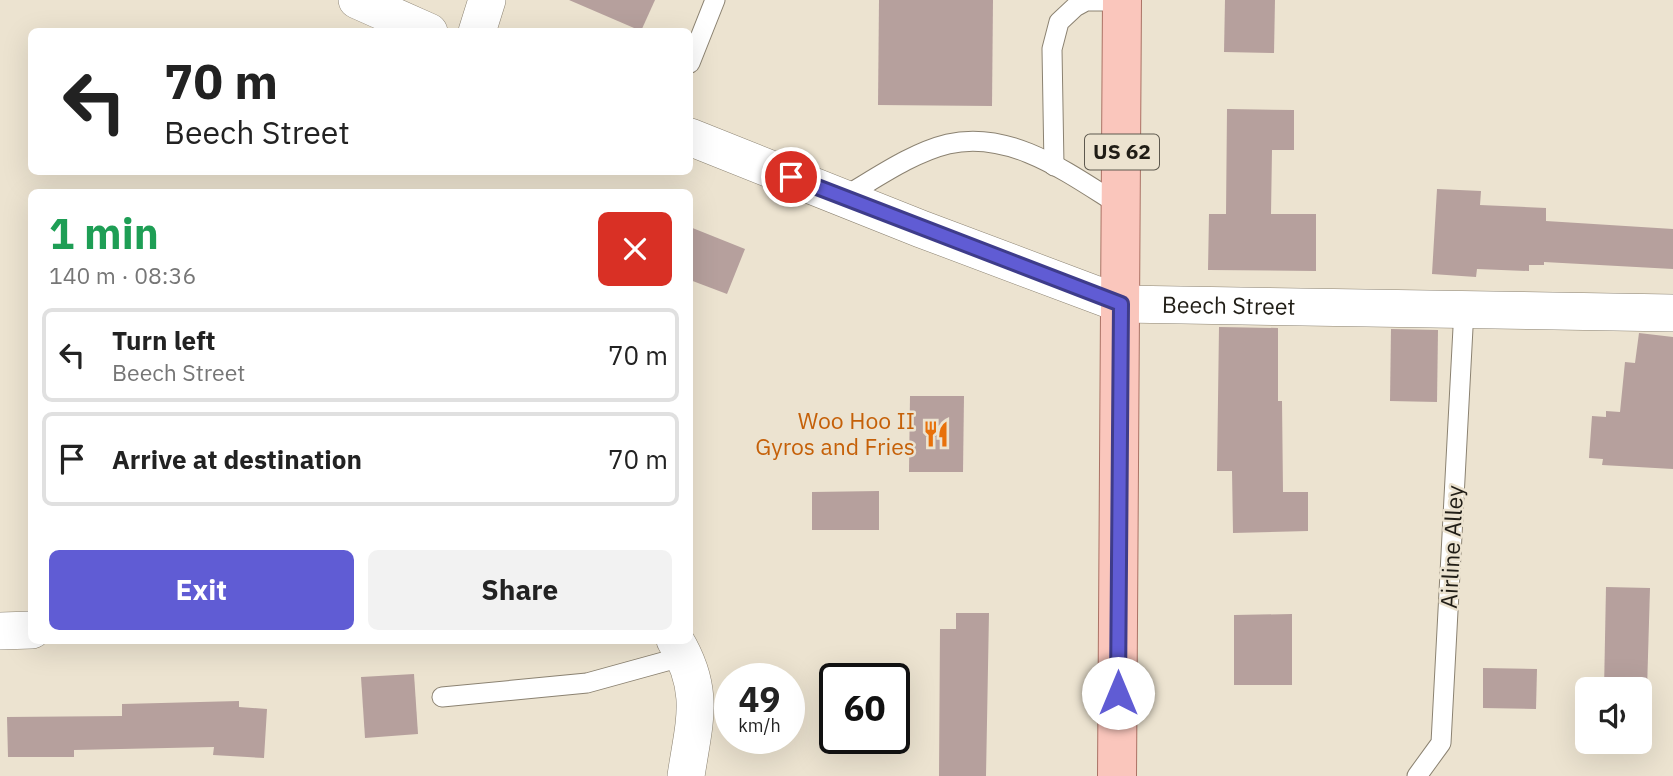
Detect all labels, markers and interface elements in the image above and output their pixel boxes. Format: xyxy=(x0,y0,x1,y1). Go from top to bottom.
text: 70 m xyxy=(164,49,278,112)
icon: left xyxy=(49,56,140,147)
text: Beech Street xyxy=(164,111,350,153)
road number: US 62 xyxy=(1085,134,1159,170)
pin xyxy=(761,147,821,207)
icon: arrive xyxy=(772,158,810,196)
text: 1 min xyxy=(49,206,159,261)
button: close xyxy=(598,212,672,286)
text: 140 m · 08:36 xyxy=(49,260,196,290)
street label: Beech Street xyxy=(1162,289,1296,321)
text: Turn left xyxy=(112,323,215,357)
icon: left xyxy=(53,336,91,374)
text: 70 m xyxy=(608,338,668,372)
text: Beech Street xyxy=(112,357,245,387)
place label: Woo Hoo II Gyros and Fries xyxy=(755,405,915,461)
restaurant icon: Woo Hoo II Gyros and Fries xyxy=(921,419,951,449)
icon: arrive xyxy=(53,440,91,478)
text: Arrive at destination xyxy=(112,442,362,476)
text: 70 m xyxy=(608,442,668,476)
street label: Airline Alley xyxy=(1433,484,1469,609)
button: Exit xyxy=(49,550,354,630)
button: Share xyxy=(368,550,672,630)
position arrow xyxy=(1081,656,1155,730)
speed limit sign: 60 xyxy=(819,663,910,754)
text: 49 xyxy=(738,676,781,722)
map controls xyxy=(1575,677,1652,754)
button: sound xyxy=(1575,677,1652,754)
text: km/h xyxy=(738,714,781,737)

